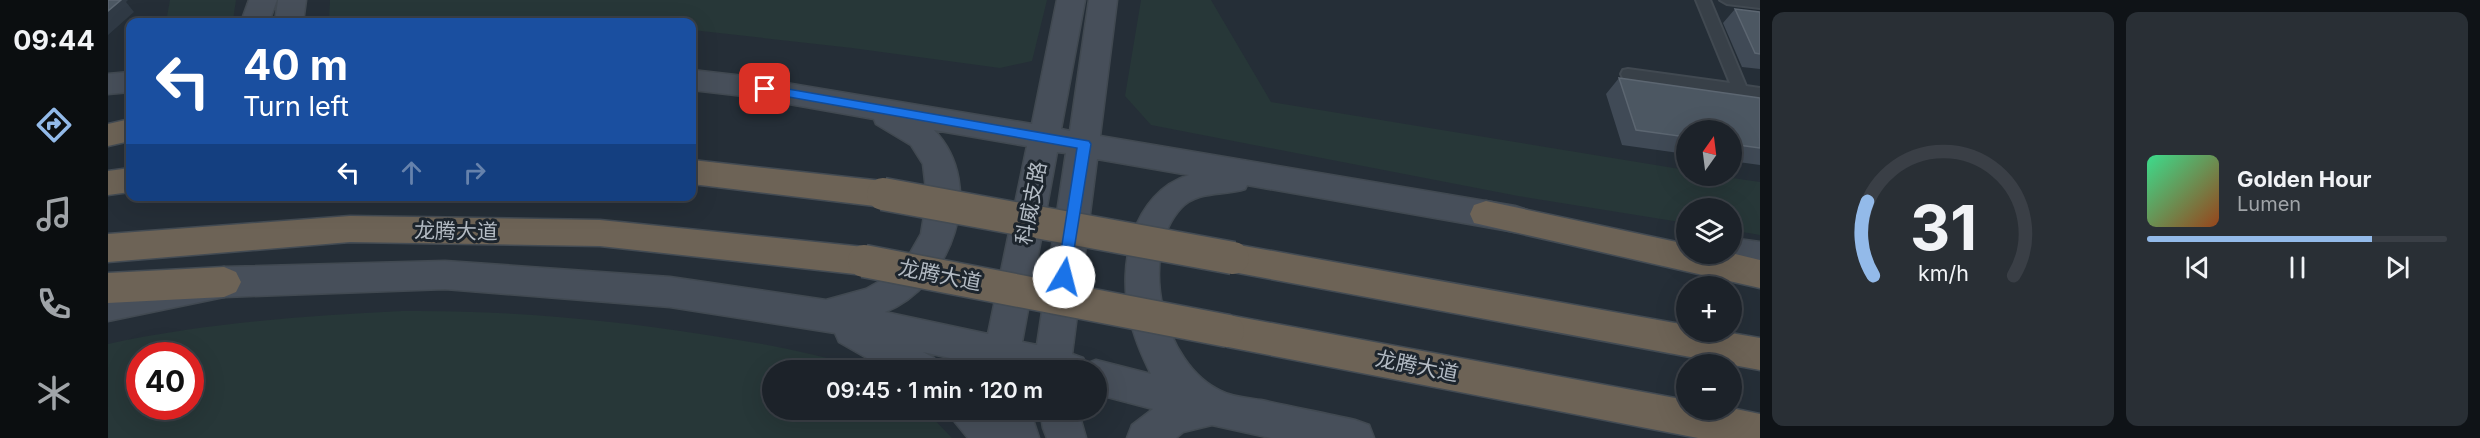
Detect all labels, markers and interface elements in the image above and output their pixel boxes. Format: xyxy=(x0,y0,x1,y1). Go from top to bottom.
text: 09:44 xyxy=(13,24,95,57)
text: 40 m xyxy=(243,39,348,90)
icon: left xyxy=(144,42,222,120)
pin xyxy=(739,63,790,114)
icon: arrive xyxy=(748,72,781,105)
text: Turn left xyxy=(243,90,349,123)
icon: directions xyxy=(33,104,75,146)
north arrow xyxy=(1676,120,1742,186)
map controls xyxy=(1676,120,1742,420)
icon: left xyxy=(332,156,365,189)
icon: ahead xyxy=(395,156,428,189)
icon: right xyxy=(458,156,491,189)
street label: 科威支路 xyxy=(1011,159,1051,247)
text: Golden Hour xyxy=(2237,166,2371,192)
text: 31 xyxy=(1909,190,1977,265)
text: Lumen xyxy=(2237,192,2301,216)
icon: music xyxy=(33,193,75,235)
button: layers xyxy=(1676,198,1742,264)
street label: 龙腾大道 xyxy=(414,218,498,244)
position arrow xyxy=(1032,245,1096,309)
icon: previous xyxy=(2181,251,2214,284)
icon: pause xyxy=(2281,251,2314,284)
icon: next xyxy=(2381,251,2414,284)
street label: 龙腾大道 xyxy=(896,255,984,295)
text: km/h xyxy=(1918,260,1968,286)
button: + xyxy=(1676,276,1742,342)
icon: phone xyxy=(33,283,75,325)
speed limit sign: 40 xyxy=(126,342,204,420)
street label: 龙腾大道 xyxy=(1373,346,1461,386)
button: − xyxy=(1676,354,1742,420)
icon: climate xyxy=(33,372,75,414)
text: 09:45 · 1 min · 120 m xyxy=(826,377,1043,403)

